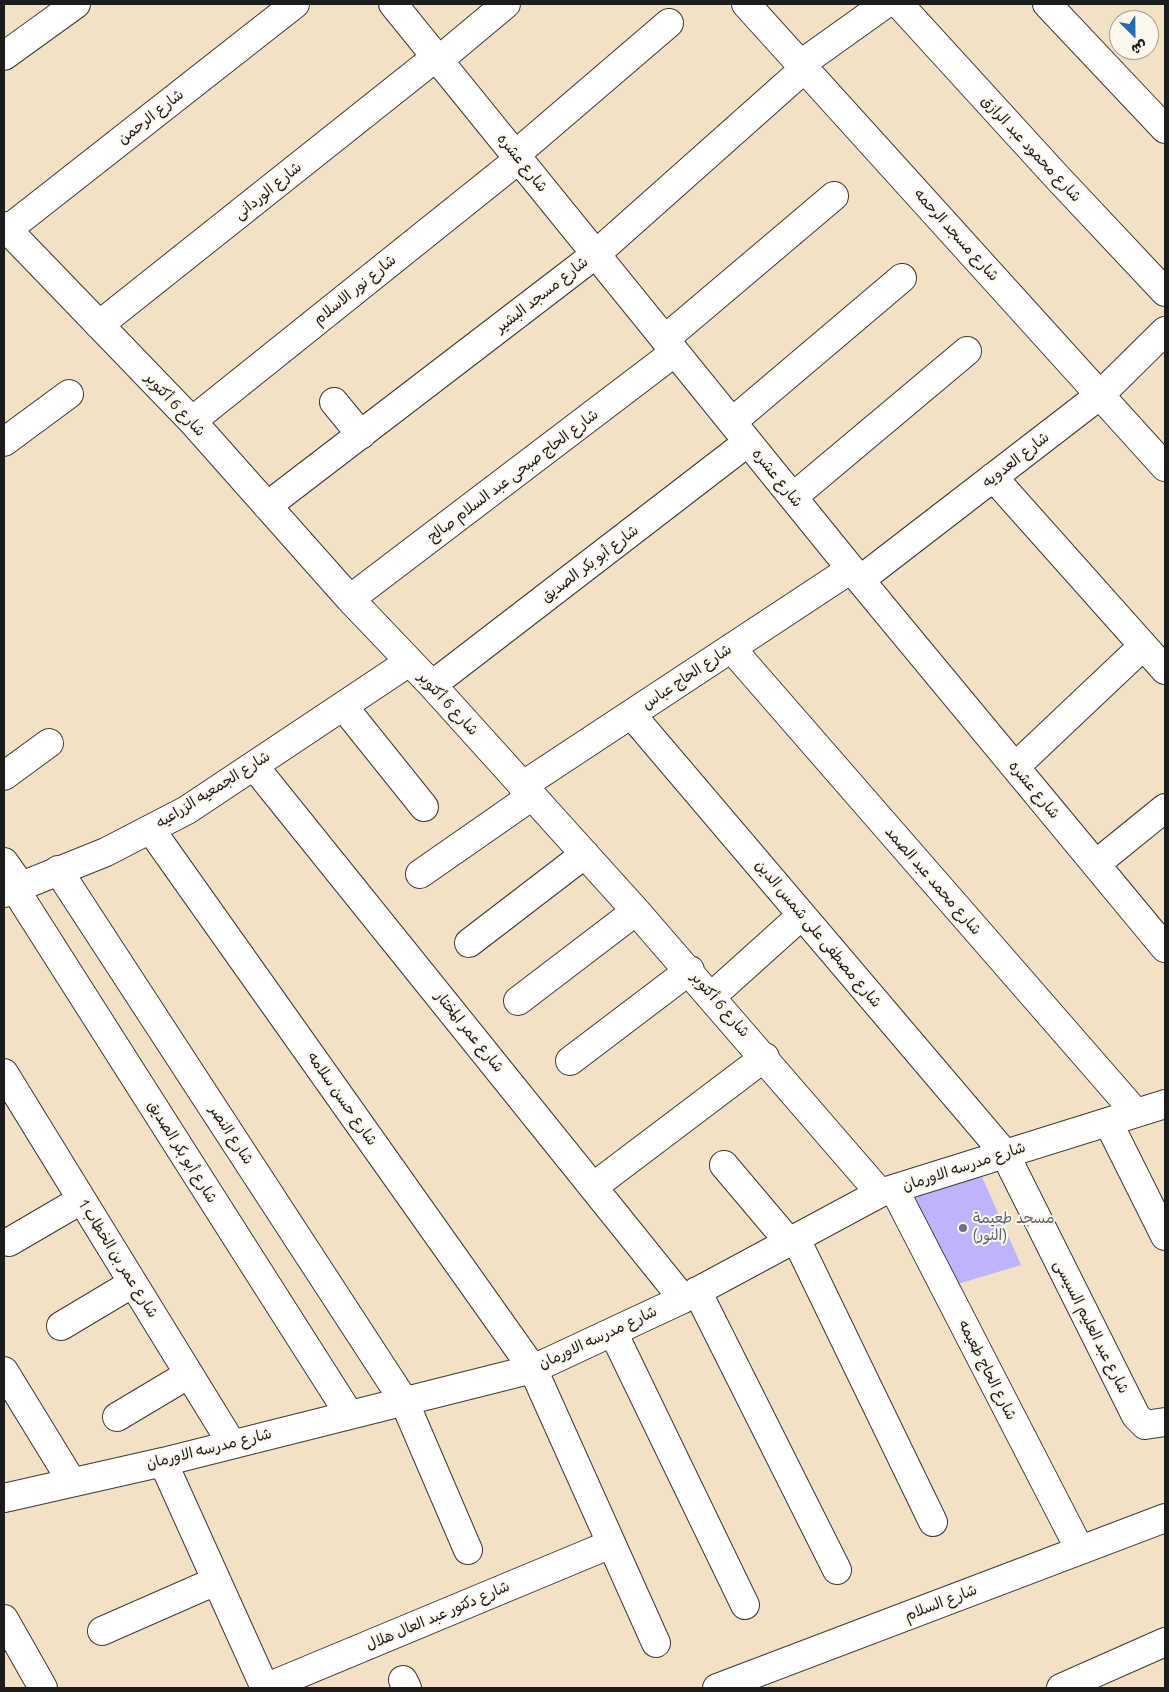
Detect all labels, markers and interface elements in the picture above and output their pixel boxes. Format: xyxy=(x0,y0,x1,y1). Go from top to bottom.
north arrow xyxy=(1109,10,1159,60)
text: ش xyxy=(1129,37,1150,59)
street label: شارع الرحمن xyxy=(114,86,188,148)
street label: شارع محمود عبد الرازق xyxy=(977,92,1085,206)
street label: شارع عشره xyxy=(493,130,551,196)
street label: شارع الوردانى xyxy=(231,158,305,224)
street label: شارع مسجد الرحمه xyxy=(910,185,1002,285)
street label: شارع نور الاسلام xyxy=(310,251,400,329)
street label: شارع مسجد البشير xyxy=(492,253,592,337)
street label: شارع 6 أكتوبر xyxy=(141,370,209,440)
street label: شارع الحاج صبحى عبد السلام صالح xyxy=(424,406,602,546)
street label: شارع العدويه xyxy=(979,428,1053,492)
street label: شارع عشره xyxy=(748,445,806,511)
street label: شارع أبو بكر الصديق xyxy=(538,521,642,607)
street label: شارع الحاج عباس xyxy=(639,640,735,714)
street label: شارع 6 أكتوبر xyxy=(414,669,482,739)
street label: شارع الجمعيه الزراعيه xyxy=(152,747,274,833)
street label: شارع عشره xyxy=(1005,757,1063,823)
street label: شارع محمد عبد الصمد xyxy=(881,823,985,939)
street label: شارع مصطفى على شمس الدين xyxy=(751,857,885,1011)
street label: شارع 6 أكتوبر xyxy=(687,969,753,1041)
street label: شارع عمر المختار xyxy=(431,988,507,1076)
street label: شارع حسن سلامه xyxy=(303,1049,381,1149)
street label: شارع أبو بكر الصديق xyxy=(143,1097,221,1207)
street label: شارع النصر xyxy=(205,1102,257,1168)
street label: شارع مدرسه الاورمان xyxy=(900,1139,1028,1195)
street label: شارع عمر بن الخطاب 1 xyxy=(74,1197,162,1321)
place label: مسجد طعيمة (النور) xyxy=(973,1210,1054,1245)
marker: مسجد طعيمة (النور) xyxy=(957,1222,969,1234)
street label: شارع عبد العليم السيسى xyxy=(1050,1257,1132,1397)
street label: شارع مدرسه الاورمان xyxy=(536,1303,660,1373)
street label: شارع الحاج طعيمه xyxy=(954,1317,1020,1423)
street label: شارع مدرسه الاورمان xyxy=(144,1425,274,1473)
street label: شارع دكتور عبد العال هلال xyxy=(363,1578,513,1654)
street label: شارع السلام xyxy=(902,1581,980,1625)

